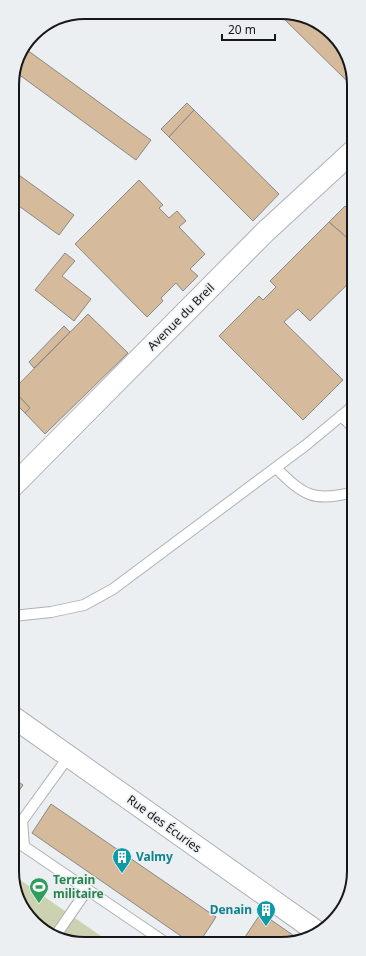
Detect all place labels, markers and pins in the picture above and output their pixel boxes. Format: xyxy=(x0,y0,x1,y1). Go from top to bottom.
building icon: Valmy xyxy=(111,846,133,874)
place label: Valmy xyxy=(136,848,173,865)
place label: Terrain militaire xyxy=(53,871,104,902)
sports icon: Terrain militaire xyxy=(28,876,50,904)
building icon: Denain xyxy=(255,899,277,927)
place label: Denain xyxy=(210,901,252,918)

